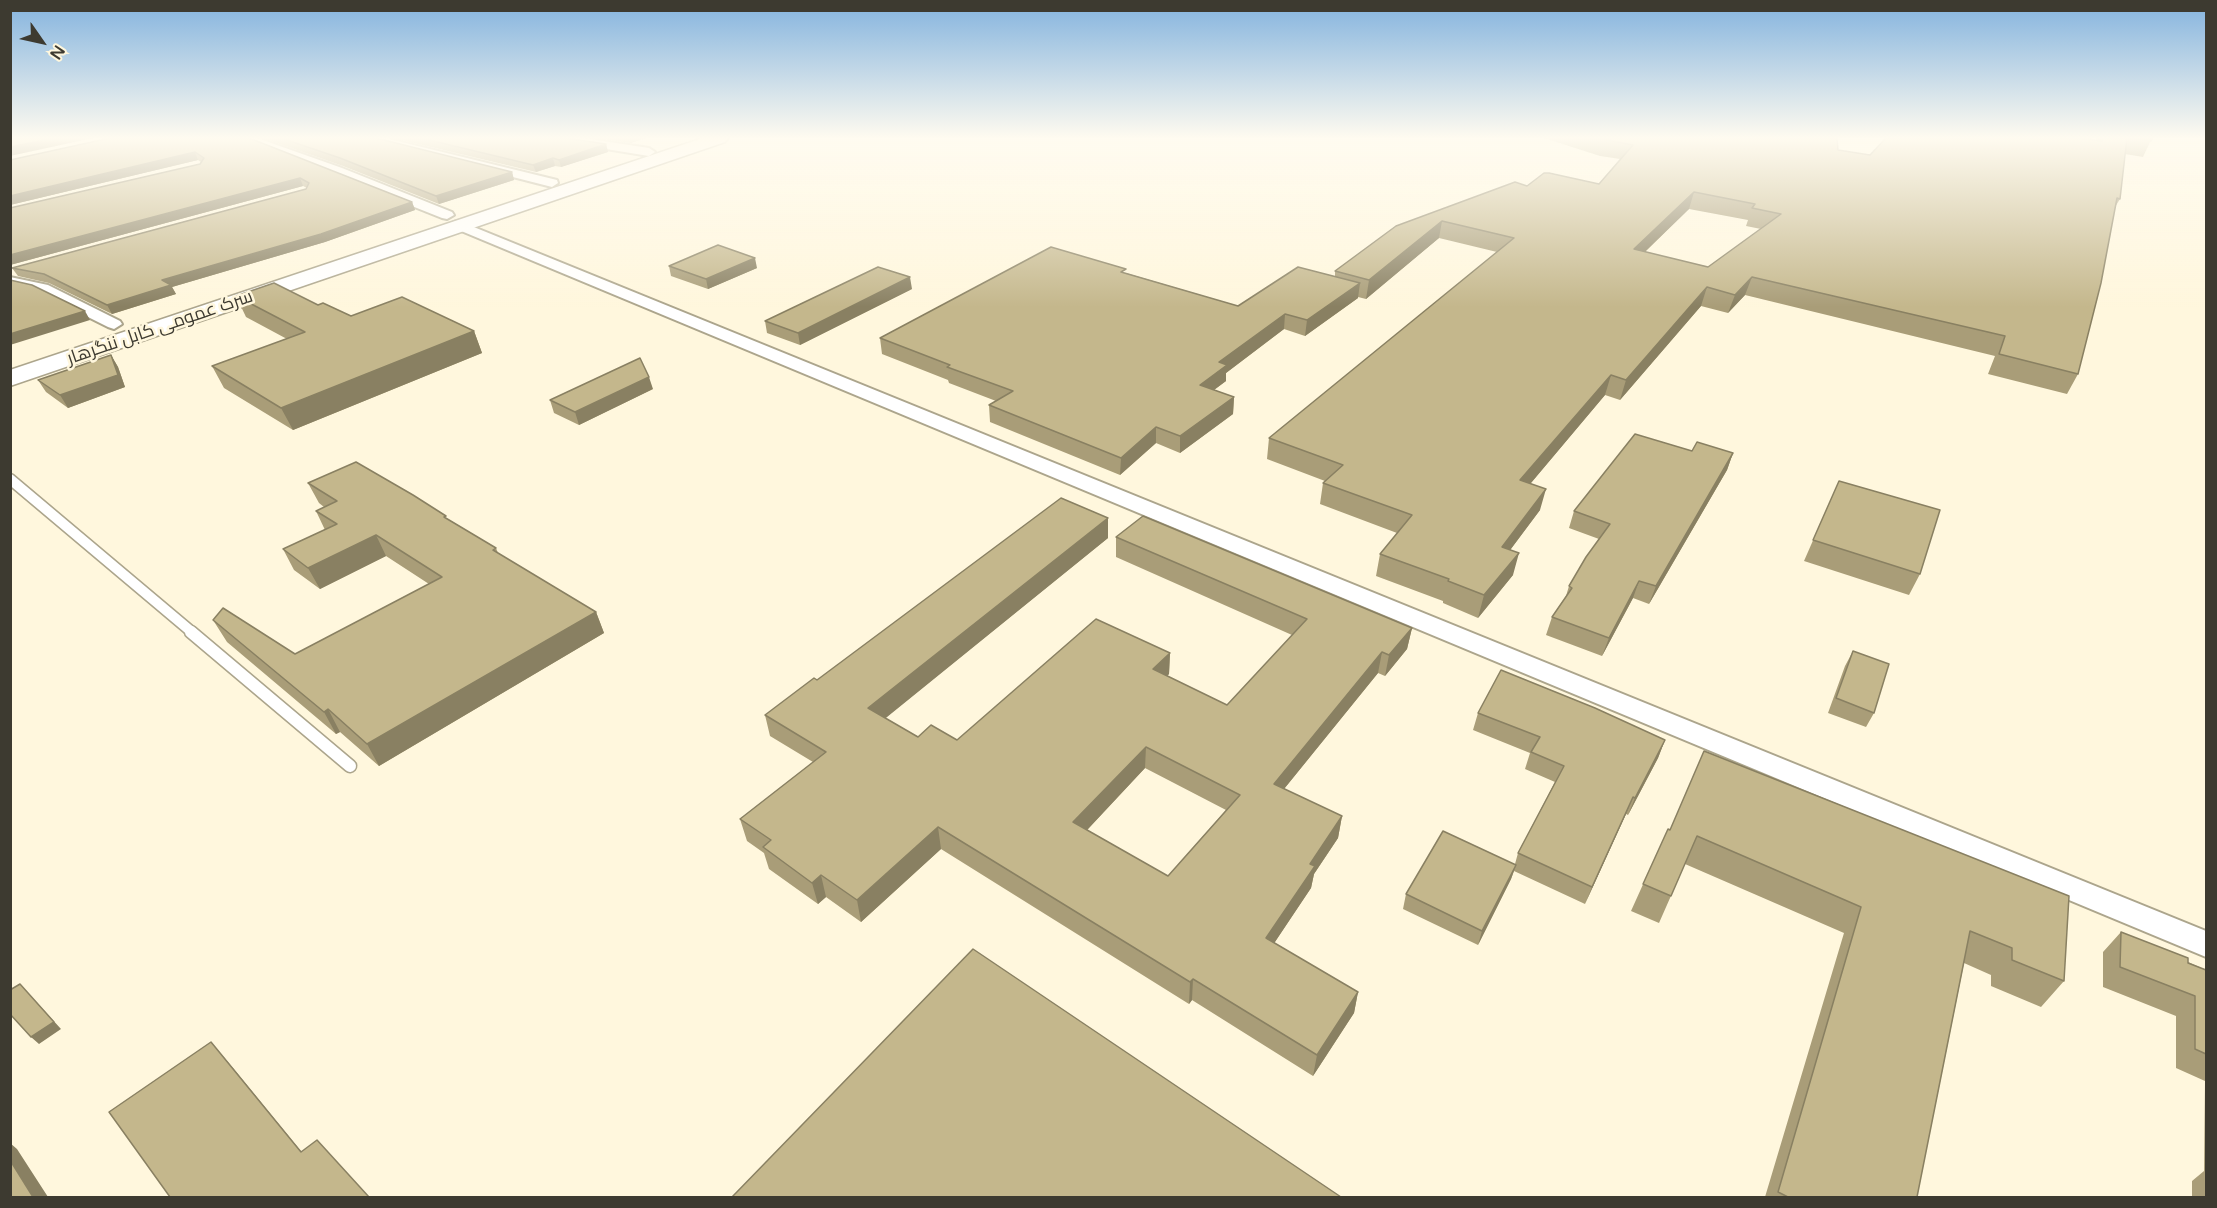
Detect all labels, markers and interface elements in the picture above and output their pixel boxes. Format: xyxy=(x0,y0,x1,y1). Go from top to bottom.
north arrow xyxy=(12,12,72,72)
text: N xyxy=(45,41,69,63)
street label: سرک عمومی کابل ننگرهار xyxy=(64,286,256,370)

